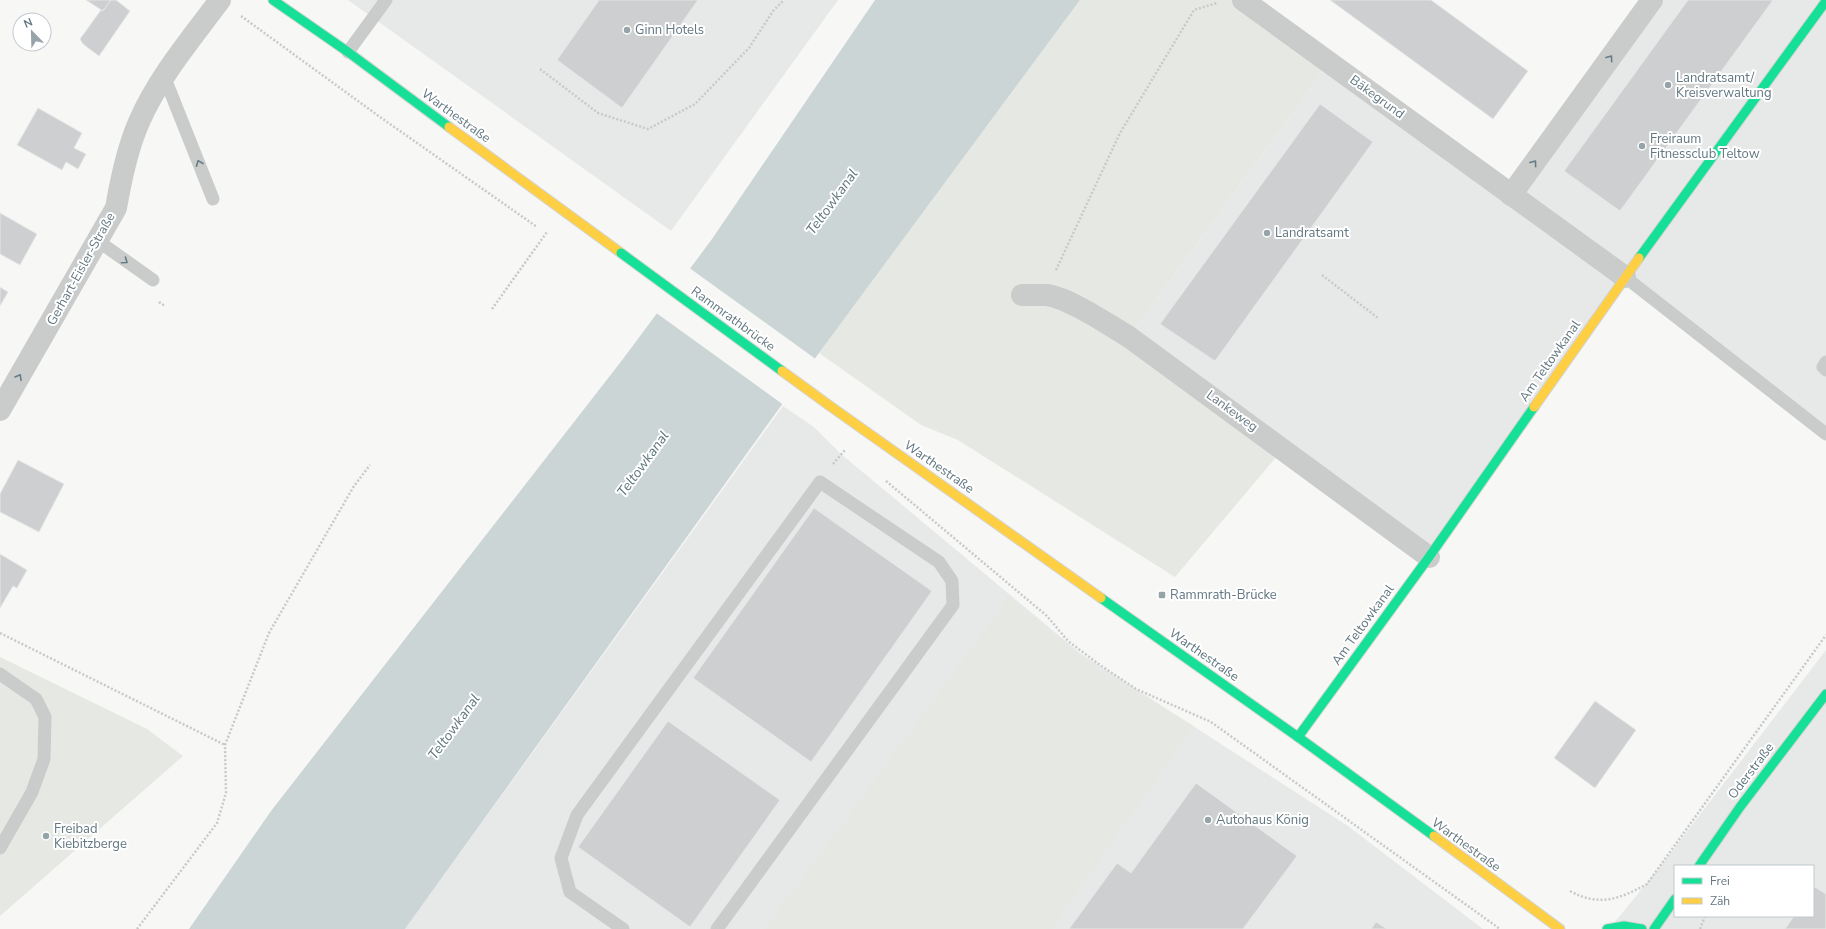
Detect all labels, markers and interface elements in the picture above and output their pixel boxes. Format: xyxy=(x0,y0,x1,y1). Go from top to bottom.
north arrow xyxy=(12,12,52,52)
text: N xyxy=(22,15,35,32)
place label: Ginn Hotels xyxy=(635,21,704,39)
marker: Ginn Hotels xyxy=(622,25,632,35)
one-way arrow xyxy=(1605,55,1612,62)
place label: Landratsamt/ Kreisverwaltung xyxy=(1676,69,1772,102)
street label: Bäkegrund xyxy=(1346,71,1408,123)
marker: Landratsamt/ Kreisverwaltung xyxy=(1663,80,1673,90)
street label: Warthestraße xyxy=(418,85,494,147)
place label: Freiraum Fitnessclub Teltow xyxy=(1650,130,1760,163)
marker: Freiraum Fitnessclub Teltow xyxy=(1637,141,1647,151)
one-way arrow xyxy=(195,160,203,167)
one-way arrow xyxy=(1529,160,1537,167)
water label: Teltowkanal xyxy=(802,165,862,239)
street label: Gerhart-Eisler-Straße xyxy=(43,209,120,329)
place label: Landratsamt xyxy=(1275,224,1349,242)
marker: Landratsamt xyxy=(1262,228,1272,238)
one-way arrow xyxy=(121,256,128,263)
street label: Rammrathbrücke xyxy=(687,282,779,356)
street label: Am Teltowkanal xyxy=(1515,317,1585,405)
one-way arrow xyxy=(15,373,22,381)
street label: Lankeweg xyxy=(1202,386,1262,436)
water label: Teltowkanal xyxy=(613,427,673,501)
street label: Warthestraße xyxy=(900,436,978,498)
street label: Am Teltowkanal xyxy=(1328,581,1398,669)
place label: Rammrath-Brücke xyxy=(1170,586,1277,604)
marker: Rammrath-Brücke xyxy=(1157,590,1167,600)
street label: Warthestraße xyxy=(1165,624,1243,686)
water label: Teltowkanal xyxy=(424,690,484,764)
street label: Oderstraße xyxy=(1724,739,1778,803)
place label: Autohaus König xyxy=(1216,811,1309,829)
street label: Warthestraße xyxy=(1428,814,1504,876)
marker: Autohaus König xyxy=(1203,815,1213,825)
place label: Freibad Kiebitzberge xyxy=(54,820,127,853)
marker: Freibad Kiebitzberge xyxy=(41,831,51,841)
legend xyxy=(1674,865,1814,917)
text: Frei xyxy=(1710,873,1730,889)
text: Zäh xyxy=(1710,893,1730,909)

